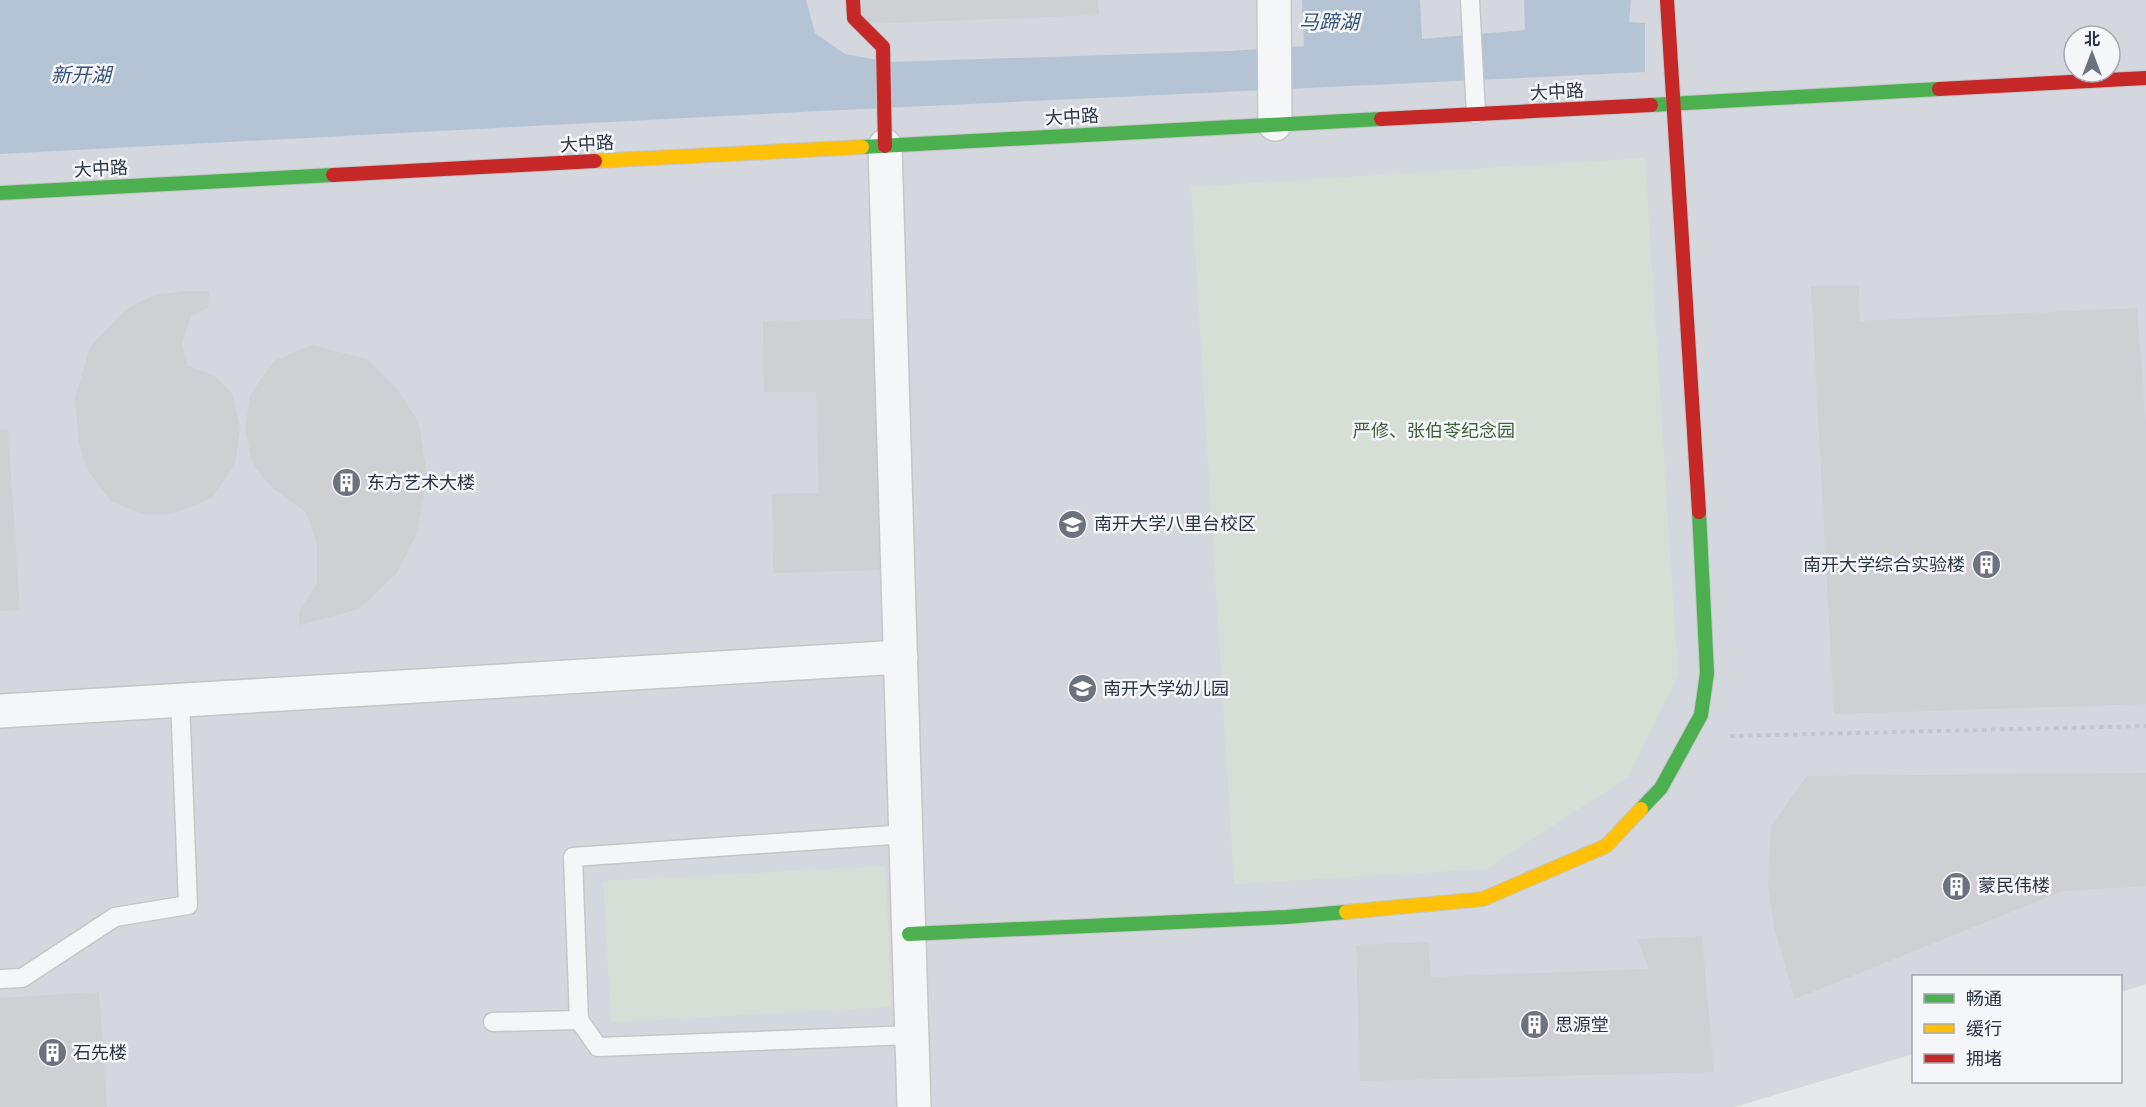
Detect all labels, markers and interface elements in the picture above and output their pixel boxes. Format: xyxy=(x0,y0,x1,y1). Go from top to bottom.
water label: 马蹄湖 xyxy=(1299,8,1362,35)
north arrow xyxy=(2062,24,2122,84)
text: 北 xyxy=(2084,28,2100,50)
water label: 新开湖 xyxy=(51,61,114,88)
street label: 大中路 xyxy=(1529,78,1585,105)
street label: 大中路 xyxy=(1044,103,1100,130)
street label: 大中路 xyxy=(559,130,615,157)
street label: 大中路 xyxy=(73,155,129,182)
park label: 严修、张伯苓纪念园 xyxy=(1353,418,1515,443)
building icon: 东方艺术大楼 xyxy=(330,467,362,499)
place label: 东方艺术大楼 xyxy=(367,470,475,495)
school or university icon: 南开大学八里台校区 xyxy=(1057,508,1089,540)
place label: 南开大学八里台校区 xyxy=(1094,511,1256,536)
building icon: 南开大学综合实验楼 xyxy=(1970,549,2002,581)
place label: 南开大学综合实验楼 xyxy=(1803,552,1965,577)
school or university icon: 南开大学幼儿园 xyxy=(1066,673,1098,705)
place label: 南开大学幼儿园 xyxy=(1103,676,1229,701)
building icon: 蒙民伟楼 xyxy=(1941,870,1973,902)
place label: 蒙民伟楼 xyxy=(1978,873,2050,898)
legend xyxy=(1912,975,2122,1083)
text: 畅通 xyxy=(1966,986,2002,1011)
building icon: 思源堂 xyxy=(1518,1009,1550,1041)
place label: 思源堂 xyxy=(1555,1012,1609,1037)
text: 缓行 xyxy=(1966,1016,2002,1041)
building icon: 石先楼 xyxy=(36,1037,68,1069)
place label: 石先楼 xyxy=(73,1040,127,1065)
text: 拥堵 xyxy=(1966,1046,2002,1071)

